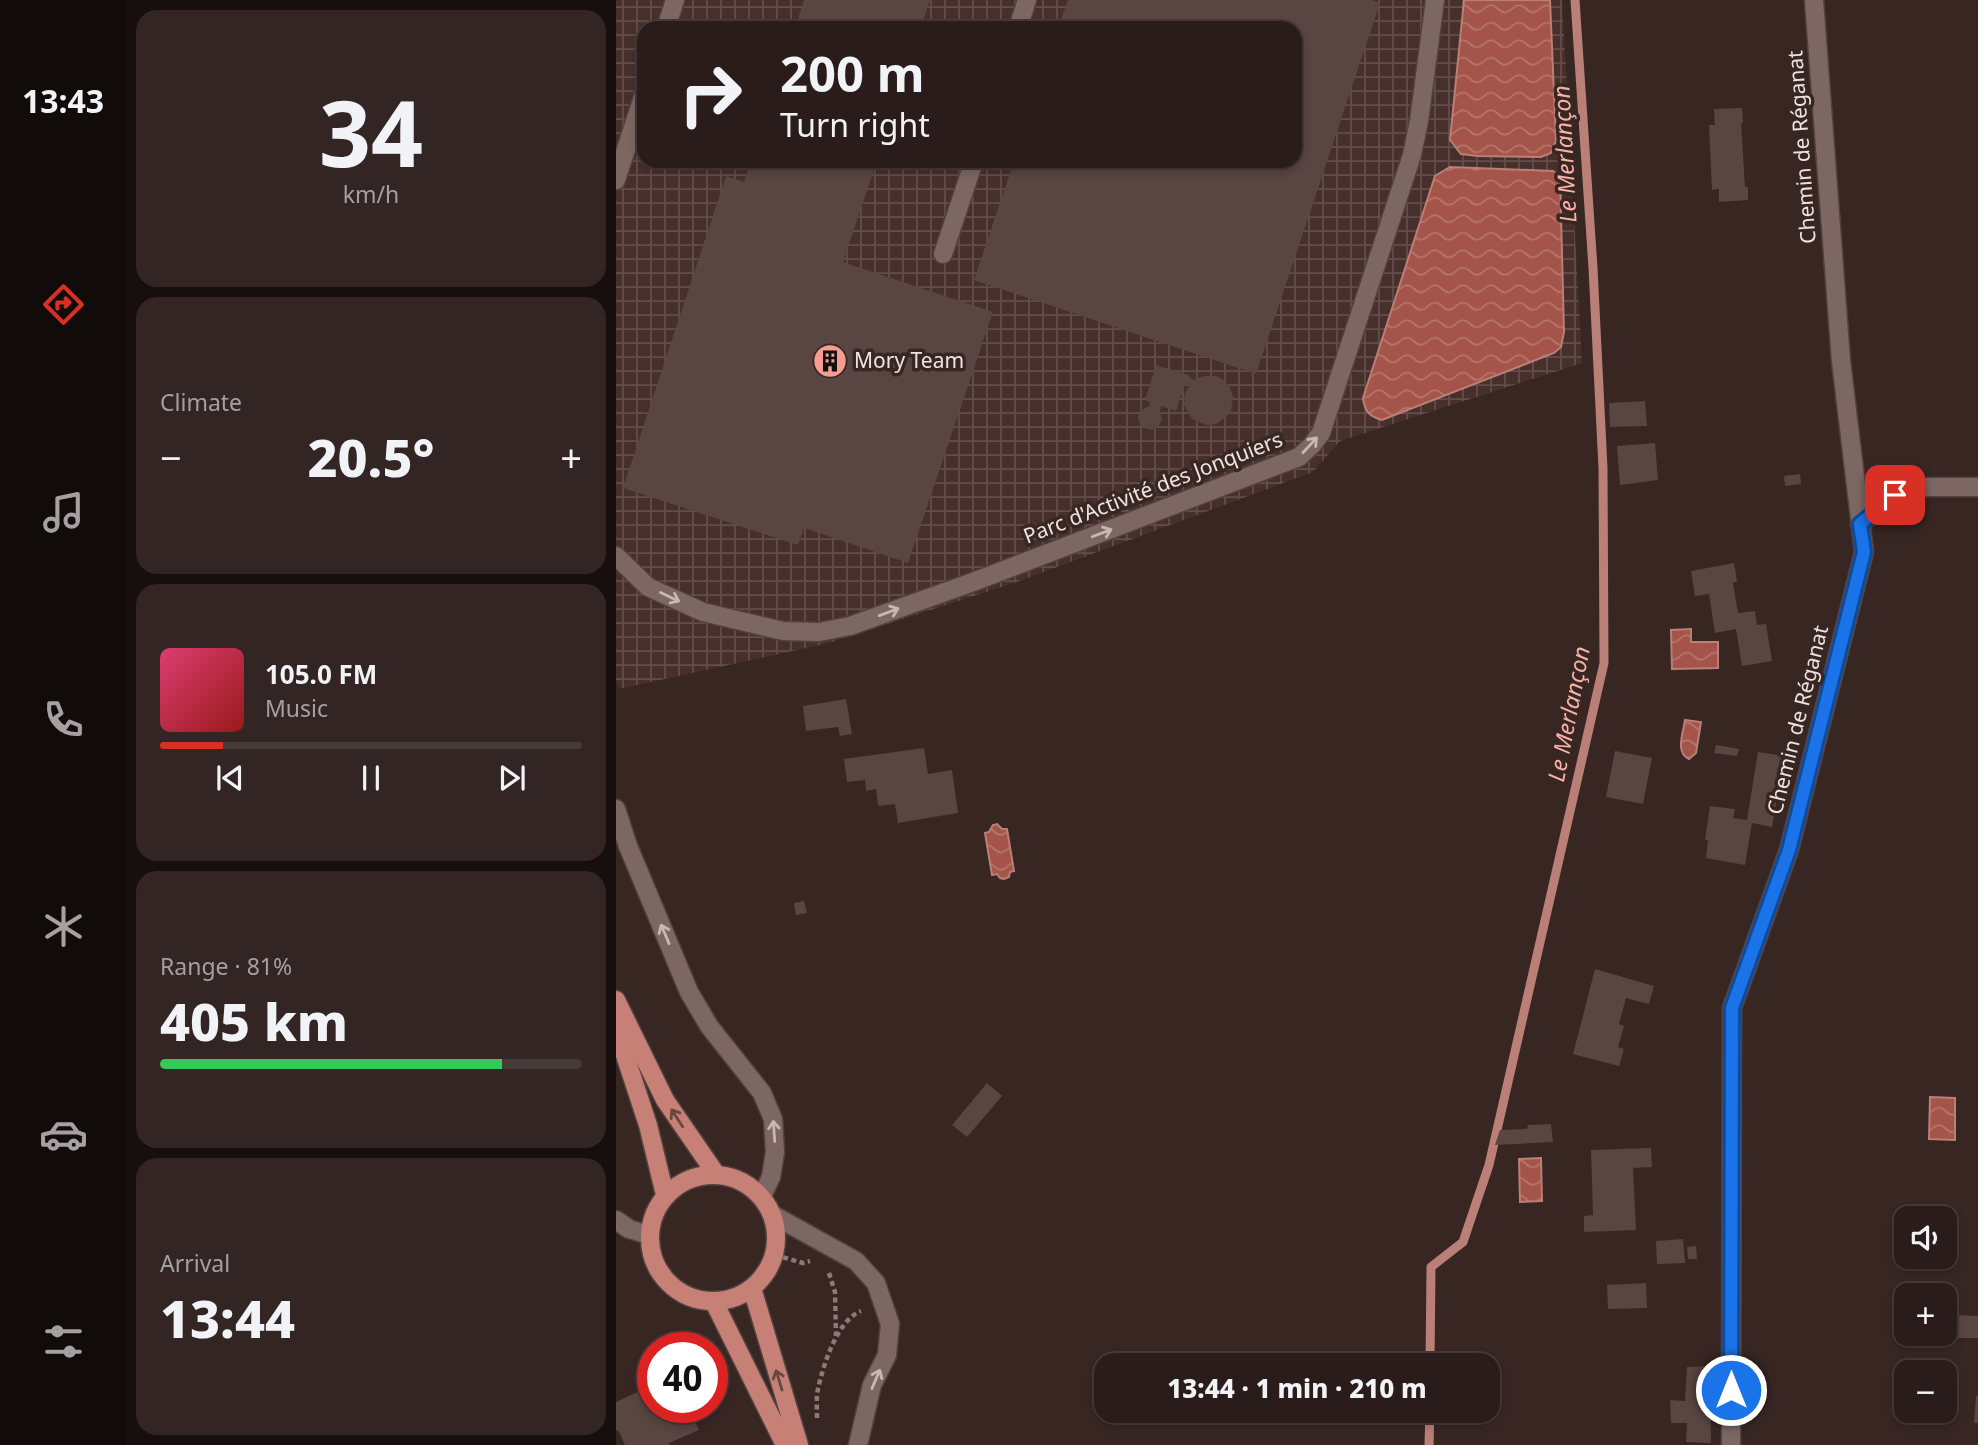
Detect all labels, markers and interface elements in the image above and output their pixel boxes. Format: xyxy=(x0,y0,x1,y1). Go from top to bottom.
text: 200 m xyxy=(780,40,925,106)
icon: right xyxy=(665,49,756,140)
street label: Chemin de Réganat xyxy=(1780,49,1822,245)
text: 34 xyxy=(319,70,423,194)
text: 13:43 xyxy=(22,79,104,122)
water label: Le Merlançon xyxy=(1544,85,1584,224)
text: Turn right xyxy=(780,103,930,146)
text: km/h xyxy=(343,178,399,210)
icon: directions xyxy=(39,280,88,329)
building icon: Mory Team xyxy=(811,342,849,380)
place label: Mory Team xyxy=(854,346,964,374)
text: Climate xyxy=(160,386,242,418)
text: 20.5° xyxy=(308,421,434,492)
street label: Parc d'Activité des Jonquiers xyxy=(1019,425,1286,550)
text: − xyxy=(160,431,182,483)
text: + xyxy=(560,431,582,483)
one-way arrow xyxy=(1301,437,1318,455)
pin xyxy=(1865,465,1925,525)
icon: arrive xyxy=(1876,476,1914,514)
icon: music xyxy=(39,488,88,537)
one-way arrow xyxy=(1090,525,1112,538)
one-way arrow xyxy=(659,591,680,604)
one-way arrow xyxy=(877,605,899,617)
street label: Chemin de Réganat xyxy=(1760,622,1834,817)
water label: Le Merlançon xyxy=(1539,643,1597,784)
text: 105.0 FM xyxy=(265,656,377,692)
text: Music xyxy=(265,692,328,724)
icon: phone xyxy=(39,695,88,744)
icon: previous xyxy=(211,759,249,797)
icon: pause xyxy=(352,759,390,797)
icon: next xyxy=(493,759,531,797)
icon: climate xyxy=(39,902,88,951)
one-way arrow xyxy=(658,924,671,945)
text: Range · 81% xyxy=(160,950,292,982)
text: 405 km xyxy=(160,985,348,1056)
one-way arrow xyxy=(669,1109,684,1128)
icon: car xyxy=(39,1110,88,1159)
one-way arrow xyxy=(767,1120,780,1143)
map controls xyxy=(1894,1206,1957,1423)
button: sound xyxy=(1894,1206,1957,1269)
text: Arrival xyxy=(160,1247,230,1279)
text: 13:44 xyxy=(160,1282,295,1353)
button: + xyxy=(1894,1283,1957,1346)
icon: filters xyxy=(39,1317,88,1366)
speed limit sign: 40 xyxy=(637,1332,728,1423)
position arrow xyxy=(1694,1353,1768,1427)
button: − xyxy=(1894,1360,1957,1423)
one-way arrow xyxy=(772,1369,785,1391)
one-way arrow xyxy=(870,1369,883,1391)
text: 13:44 · 1 min · 210 m xyxy=(1167,1370,1427,1406)

